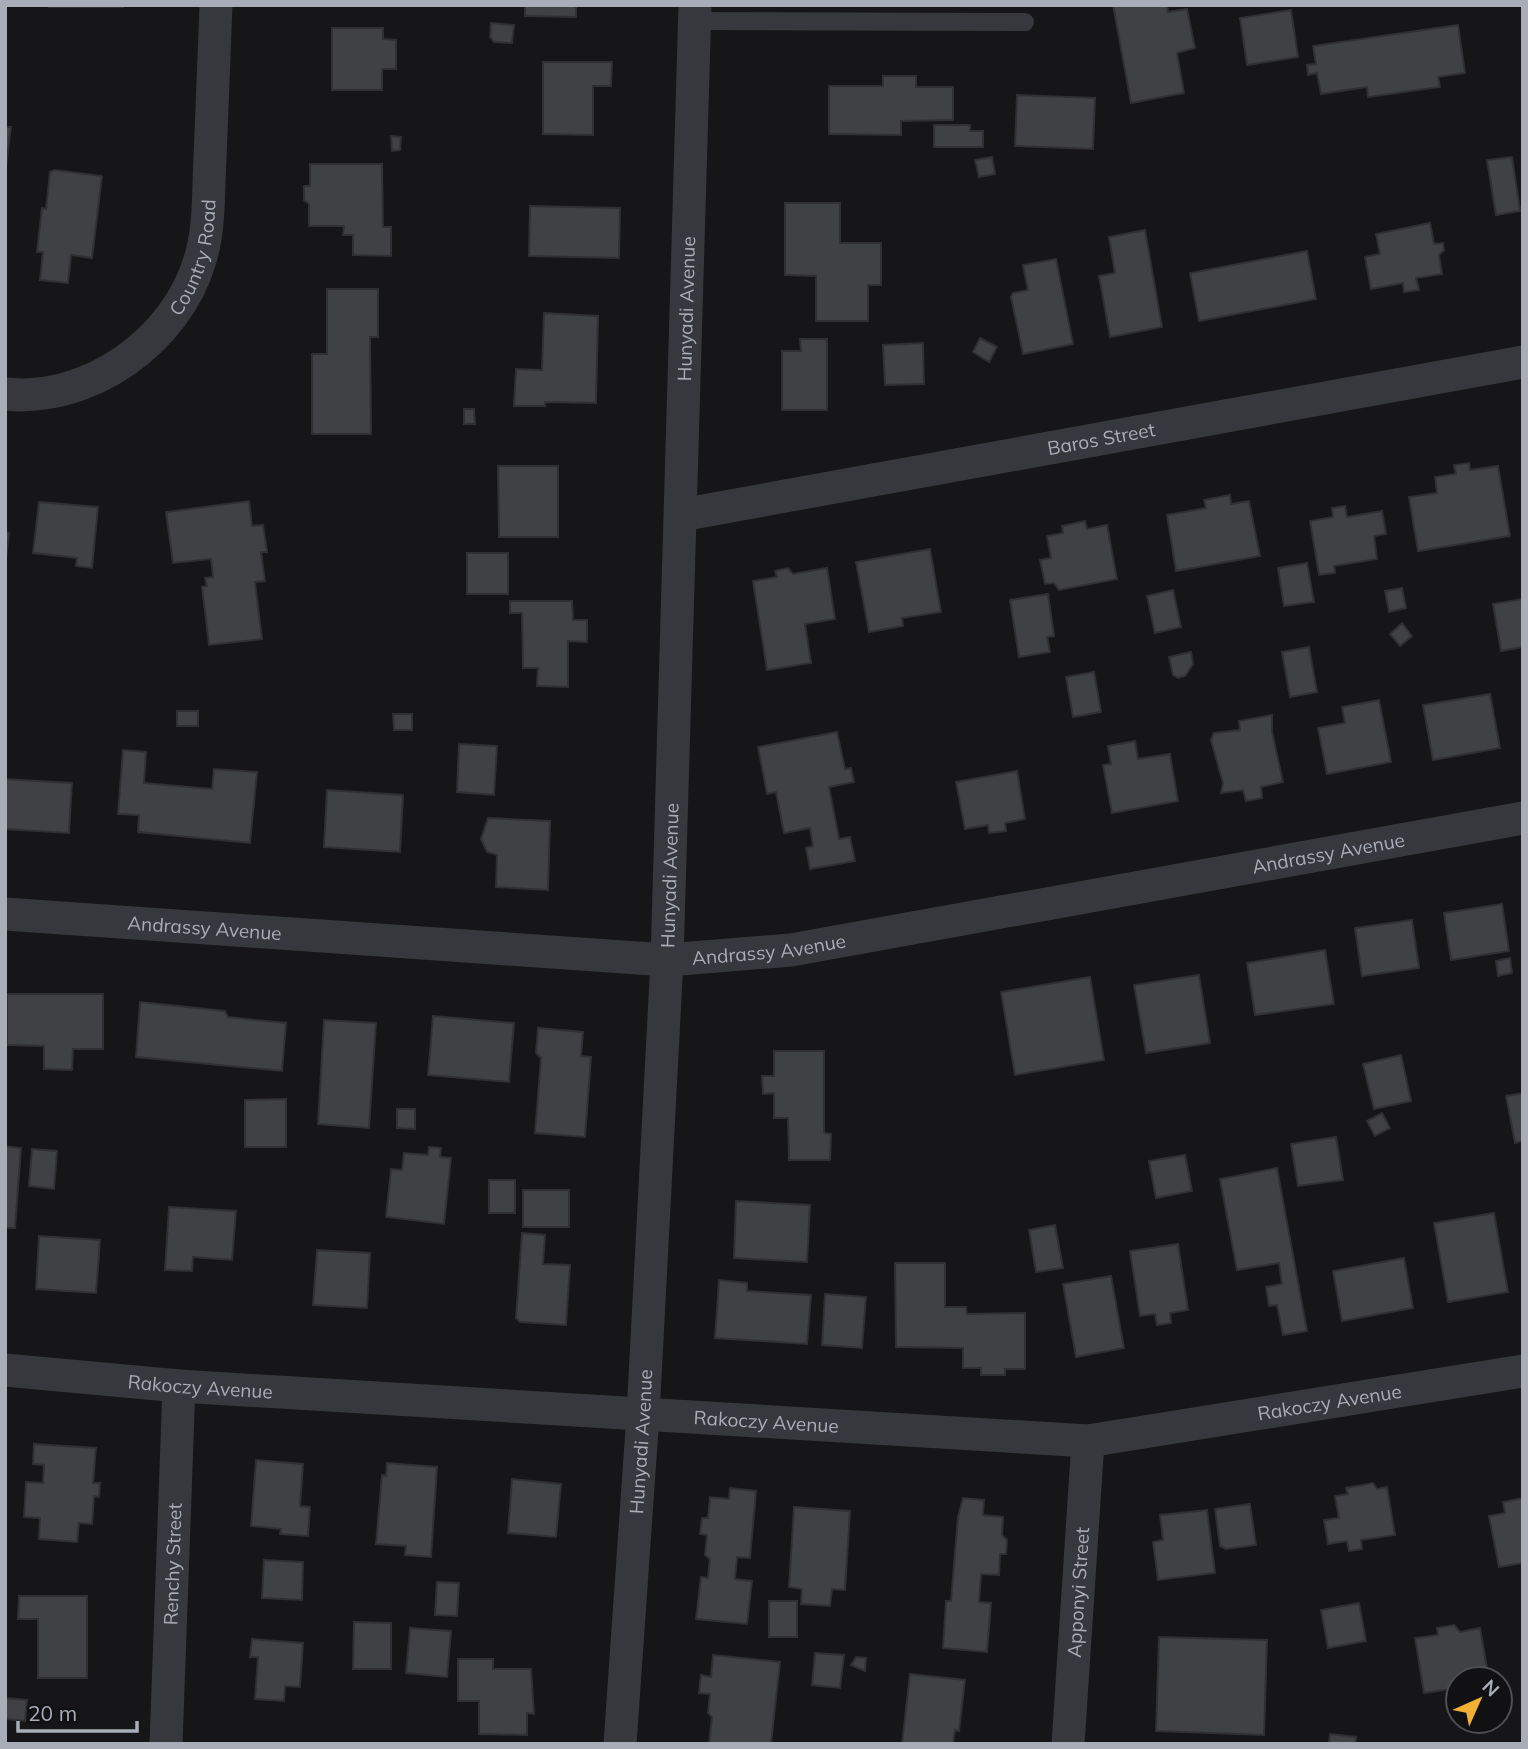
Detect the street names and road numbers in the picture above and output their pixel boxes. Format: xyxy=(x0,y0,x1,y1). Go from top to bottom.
street label: Country Road xyxy=(164,199,221,320)
street label: Hunyadi Avenue xyxy=(672,236,700,382)
street label: Baros Street xyxy=(1045,417,1157,460)
street label: Hunyadi Avenue xyxy=(655,803,684,948)
street label: Andrassy Avenue xyxy=(1250,828,1407,879)
street label: Andrassy Avenue xyxy=(127,911,283,945)
street label: Andrassy Avenue xyxy=(691,928,848,970)
street label: Rakoczy Avenue xyxy=(127,1369,274,1404)
street label: Hunyadi Avenue xyxy=(624,1369,657,1515)
street label: Rakoczy Avenue xyxy=(1256,1379,1403,1426)
street label: Rakoczy Avenue xyxy=(693,1405,839,1438)
street label: Renchy Street xyxy=(158,1502,187,1626)
street label: Apponyi Street xyxy=(1062,1526,1094,1658)

